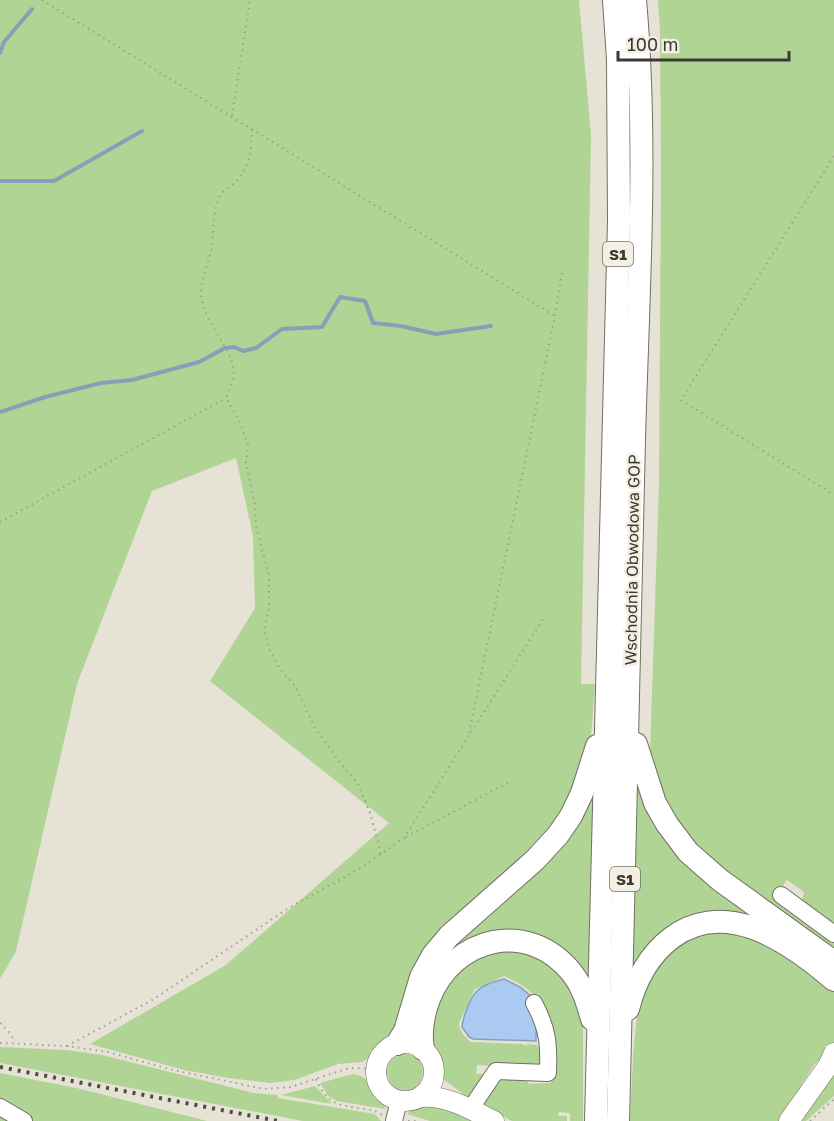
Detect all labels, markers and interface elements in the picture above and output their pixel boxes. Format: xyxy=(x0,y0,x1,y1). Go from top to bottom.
scale bar xyxy=(618,24,789,62)
text: 100 m xyxy=(627,33,678,55)
road number: S1 xyxy=(603,242,633,266)
street label: Wschodnia Obwodowa GOP xyxy=(620,454,644,666)
road number: S1 xyxy=(610,867,640,891)

